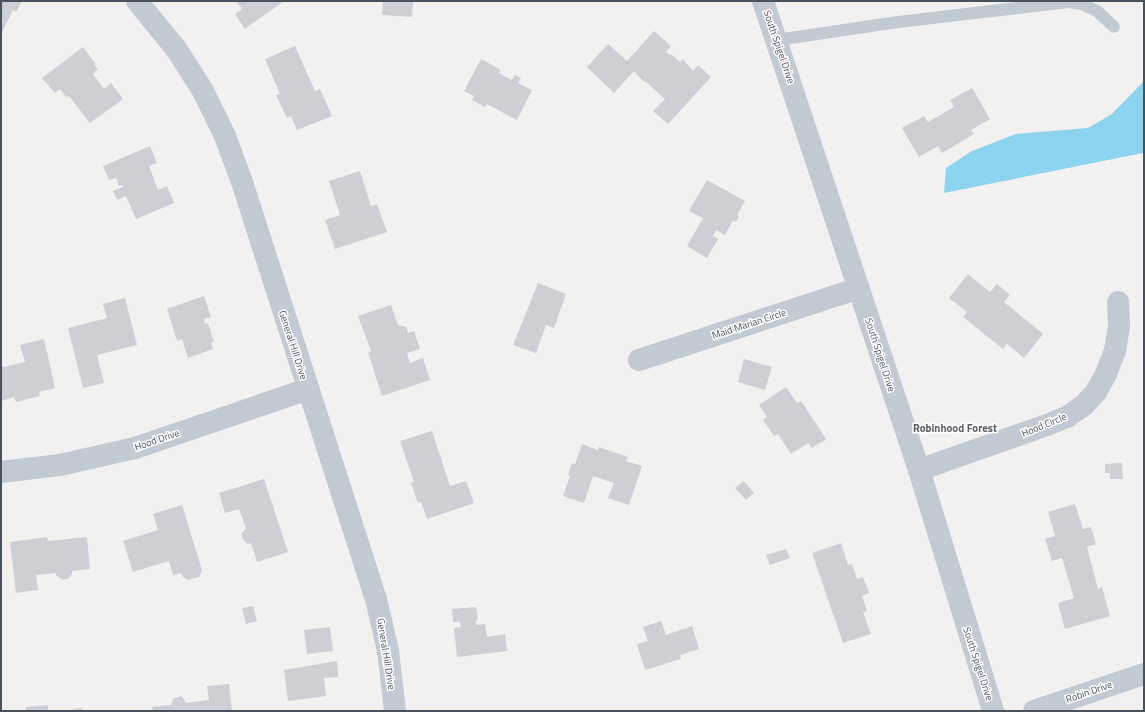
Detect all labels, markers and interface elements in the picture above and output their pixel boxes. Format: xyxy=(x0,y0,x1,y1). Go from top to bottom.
street label: South Spigel Drive xyxy=(761,9,797,85)
street label: Maid Marian Circle xyxy=(710,306,788,342)
street label: General Hill Drive xyxy=(276,309,310,381)
street label: South Spigel Drive xyxy=(862,317,898,393)
street label: Hood Circle xyxy=(1020,411,1068,439)
district label: Robinhood Forest xyxy=(913,421,997,435)
street label: Hood Drive xyxy=(133,427,181,453)
street label: General Hill Drive xyxy=(374,617,398,691)
street label: South Spigel Drive xyxy=(960,626,996,702)
street label: Robin Drive xyxy=(1064,678,1114,706)

